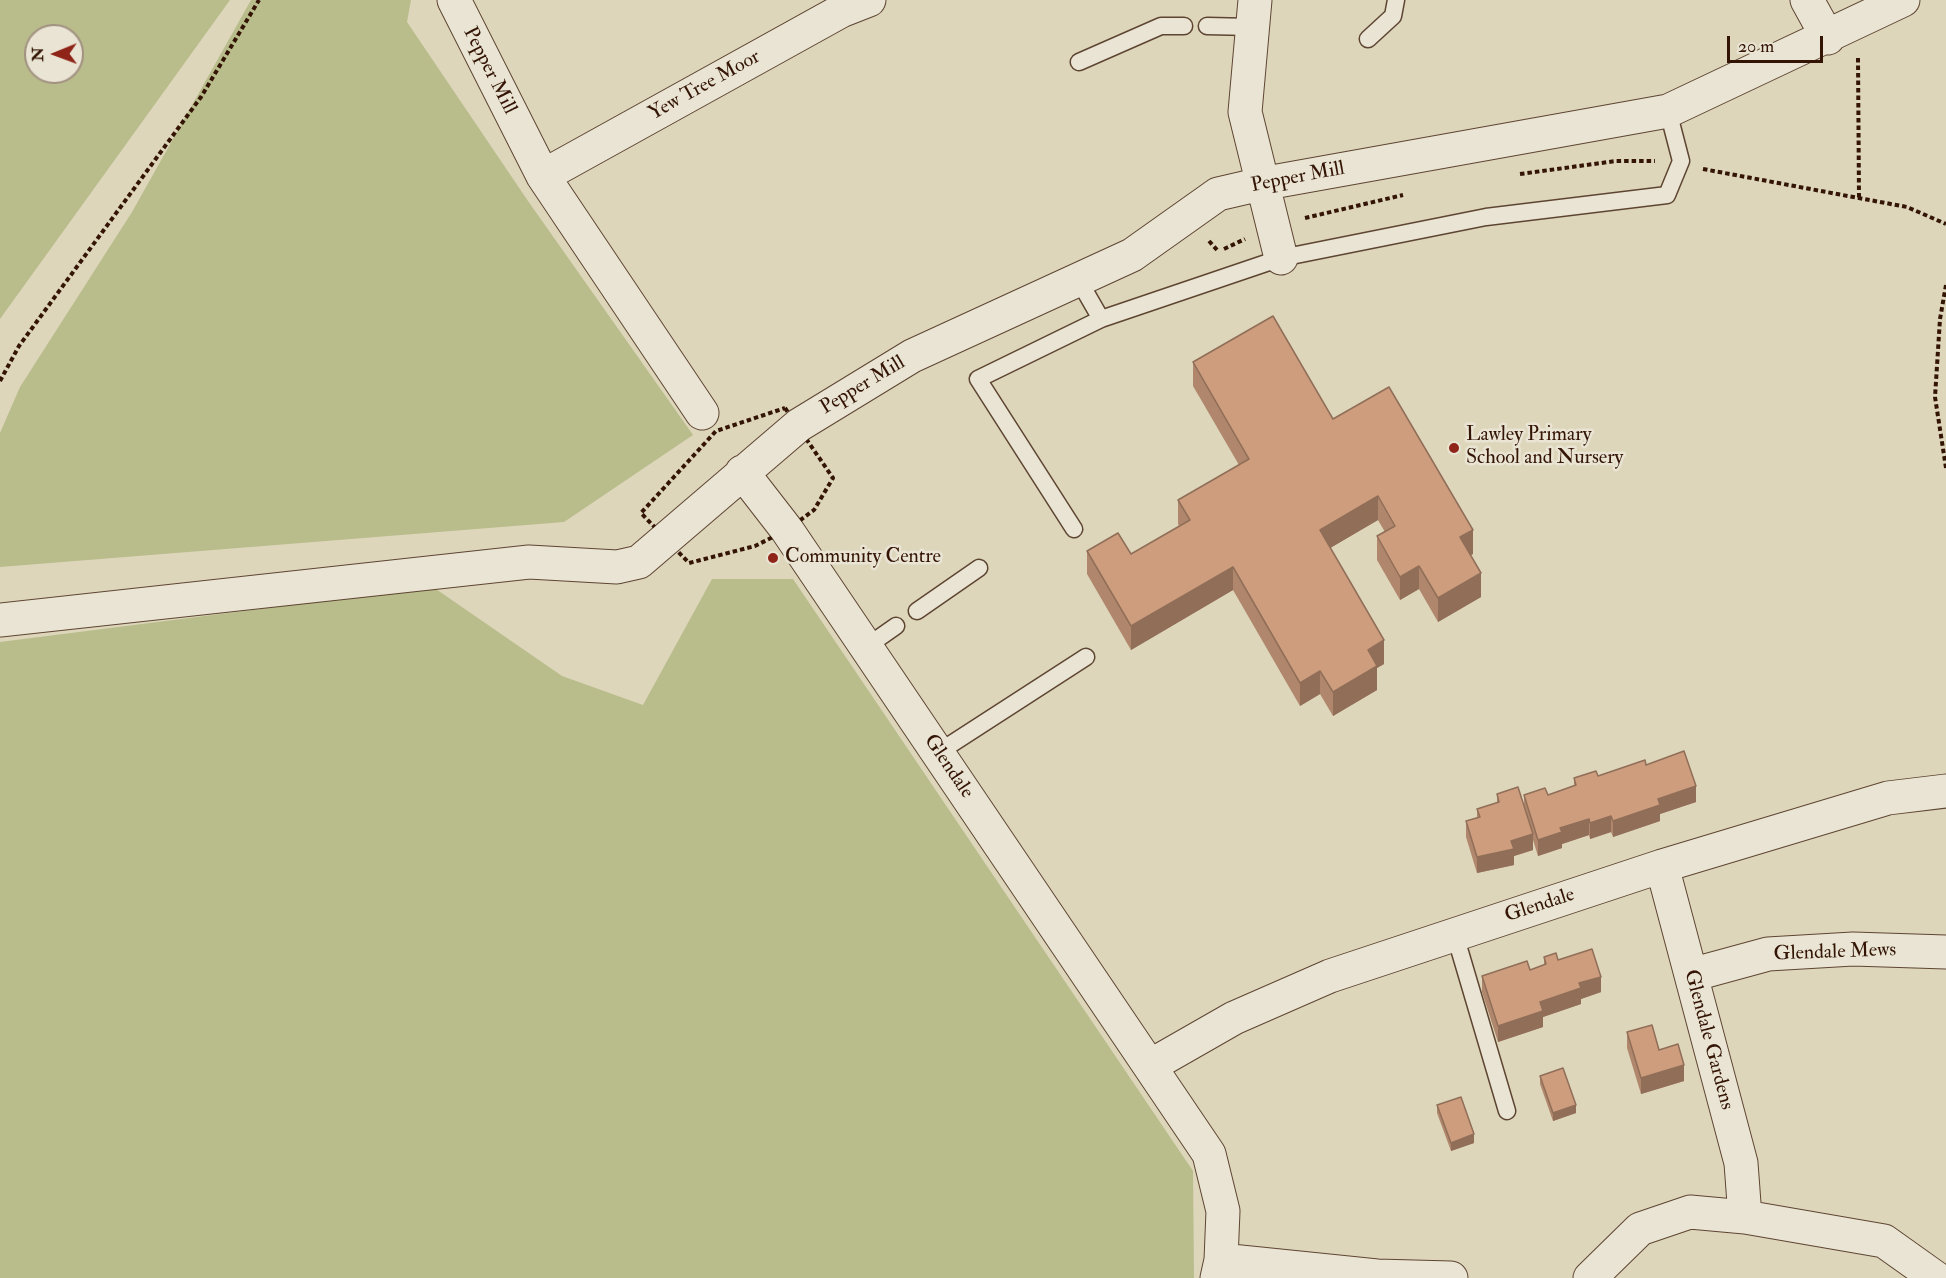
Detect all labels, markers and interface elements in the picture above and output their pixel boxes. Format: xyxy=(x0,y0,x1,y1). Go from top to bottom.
street label: Pepper Mill xyxy=(457,23,521,119)
north arrow xyxy=(24,24,84,84)
scale bar xyxy=(1730,24,1826,62)
text: 20 m xyxy=(1738,35,1774,58)
street label: Yew Tree Moor xyxy=(645,46,765,126)
text: N xyxy=(28,47,48,62)
street label: Pepper Mill xyxy=(1249,157,1347,199)
street label: Pepper Mill xyxy=(816,351,910,421)
place label: Lawley Primary School and Nursery xyxy=(1466,424,1623,471)
marker: Lawley Primary School and Nursery xyxy=(1447,441,1461,455)
place label: Community Centre xyxy=(785,546,941,570)
marker: Community Centre xyxy=(766,551,780,565)
street label: Glendale xyxy=(918,730,978,804)
street label: Glendale xyxy=(1502,883,1578,929)
street label: Glendale Mews xyxy=(1773,939,1897,967)
street label: Glendale Gardens xyxy=(1678,967,1738,1113)

